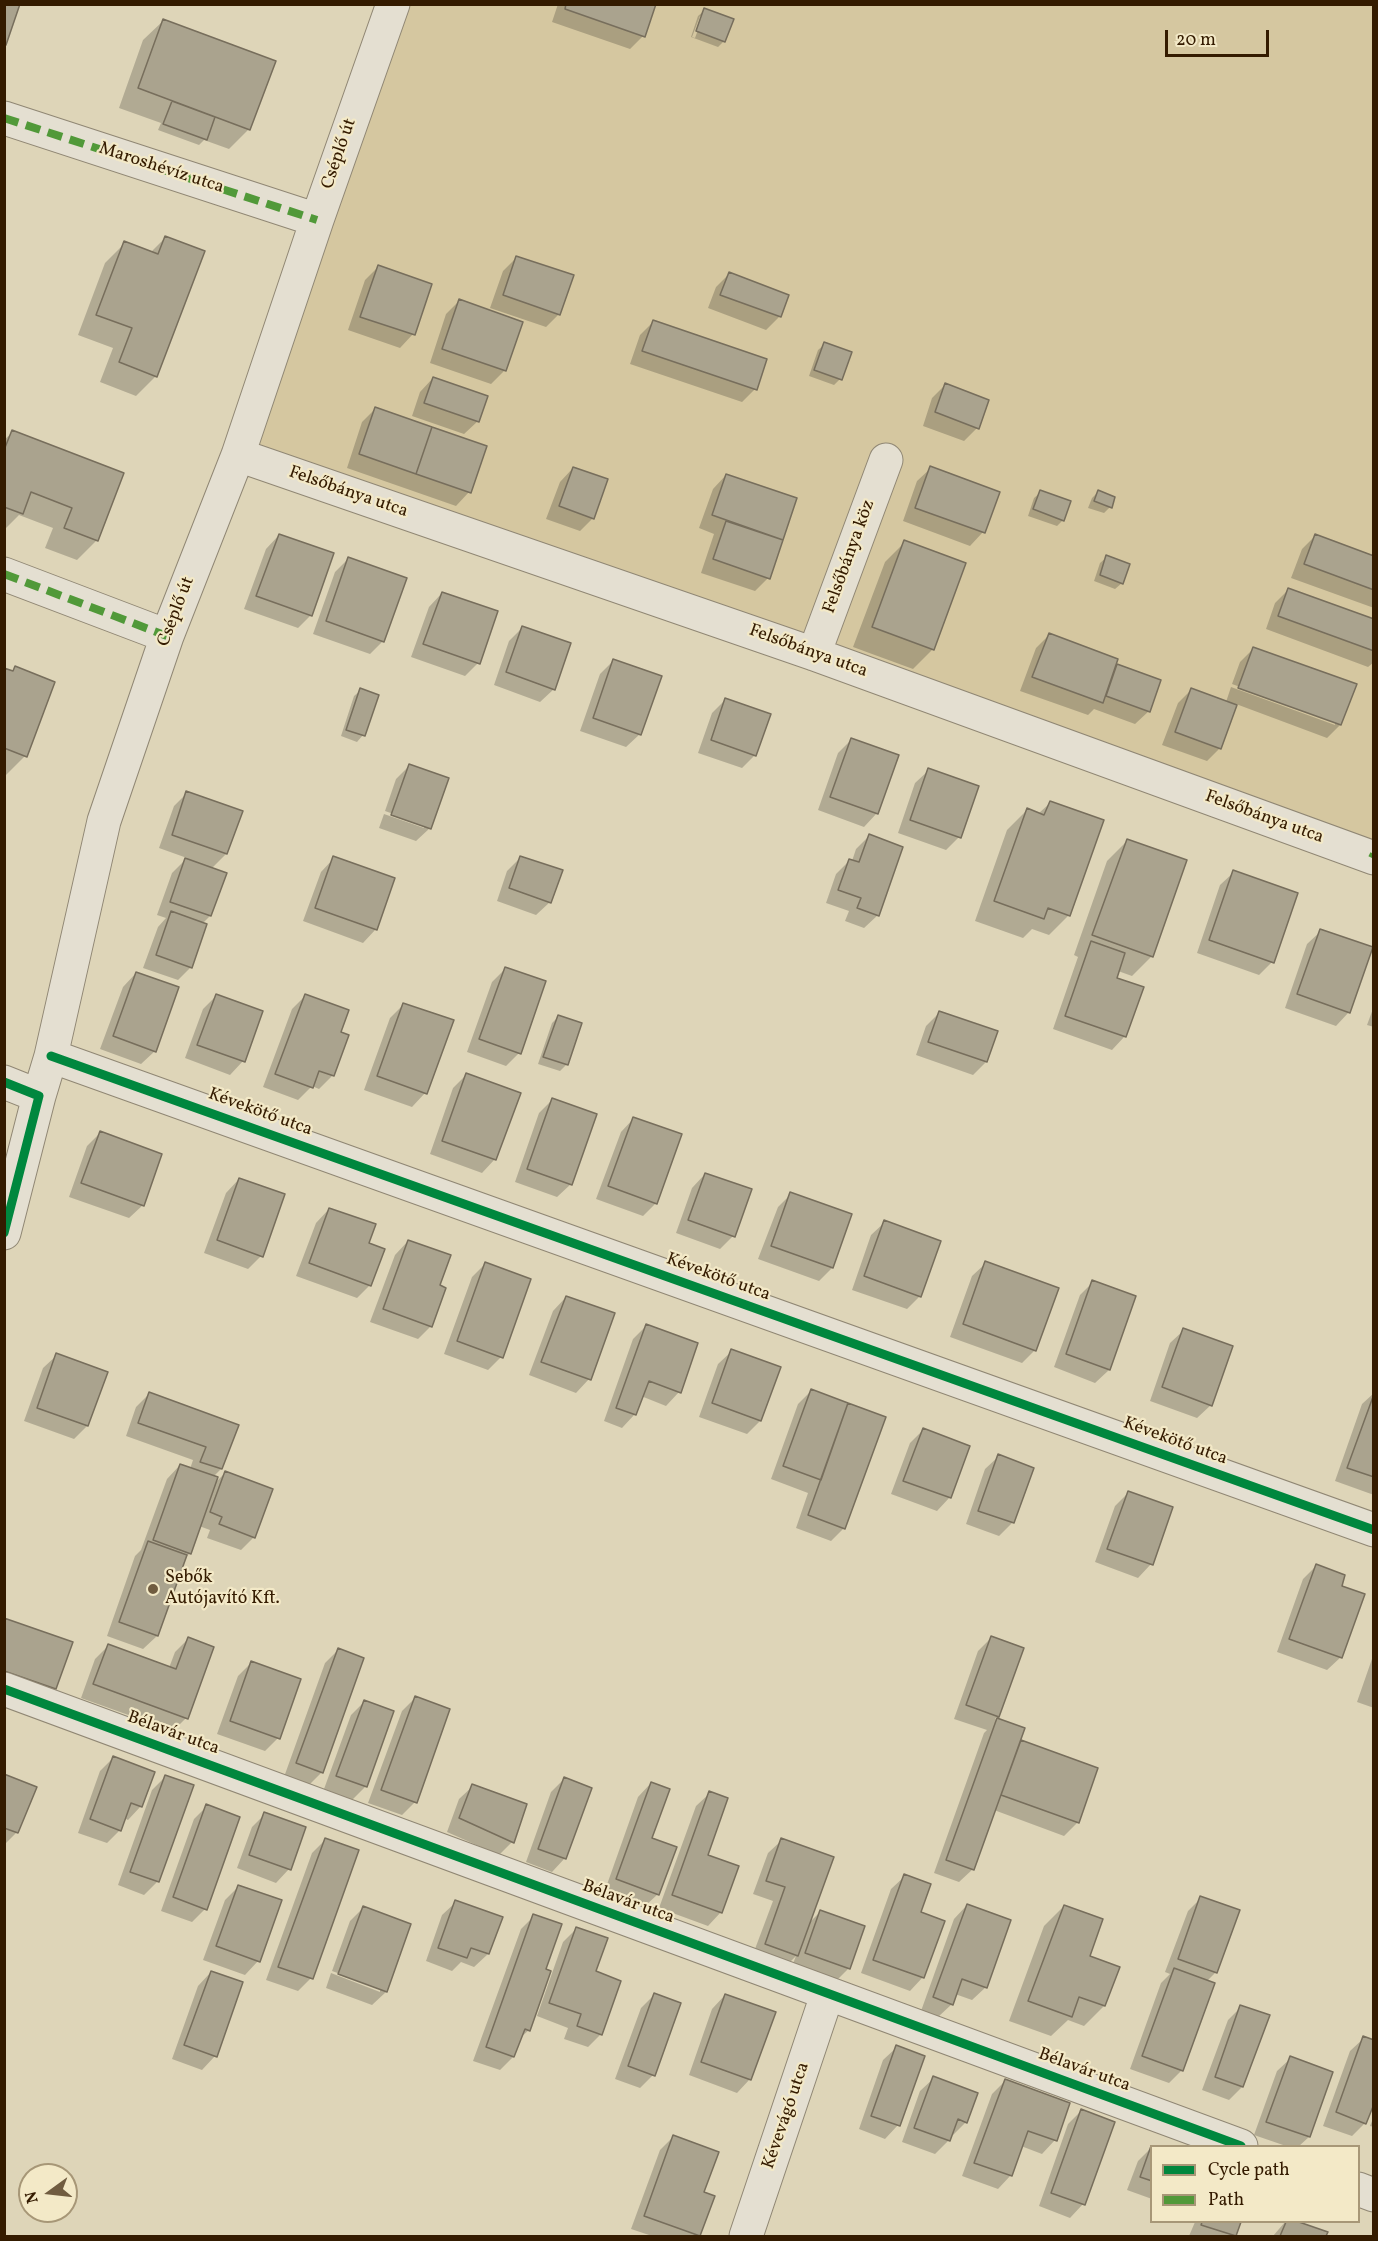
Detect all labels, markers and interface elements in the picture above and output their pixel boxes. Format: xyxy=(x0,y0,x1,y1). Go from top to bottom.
scale bar xyxy=(1168,18,1272,56)
text: 20 m xyxy=(1176,28,1216,53)
street label: Cséplő út xyxy=(318,116,362,192)
street label: Maroshévíz utca xyxy=(96,139,226,199)
street label: Felsőbánya utca xyxy=(286,462,410,524)
street label: Felsőbánya köz xyxy=(819,497,881,617)
street label: Cséplő út xyxy=(154,574,200,650)
street label: Felsőbánya utca xyxy=(746,621,870,683)
street label: Felsőbánya utca xyxy=(1202,787,1326,849)
street label: Kévekötő utca xyxy=(205,1084,315,1142)
street label: Kévekötő utca xyxy=(663,1249,773,1307)
street label: Kévekötő utca xyxy=(1120,1413,1230,1471)
place label: Sebők Autójavító Kft. xyxy=(165,1568,280,1610)
marker: Sebők Autójavító Kft. xyxy=(146,1582,160,1596)
street label: Bélavár utca xyxy=(124,1707,222,1761)
street label: Bélavár utca xyxy=(579,1876,677,1930)
street label: Bélavár utca xyxy=(1035,2044,1133,2098)
street label: Kévevágó utca xyxy=(759,2060,815,2172)
legend xyxy=(1150,2145,1360,2223)
text: Cycle path xyxy=(1208,2158,1290,2183)
north arrow xyxy=(18,2163,78,2223)
text: Path xyxy=(1208,2188,1244,2213)
text: N xyxy=(20,2189,45,2206)

